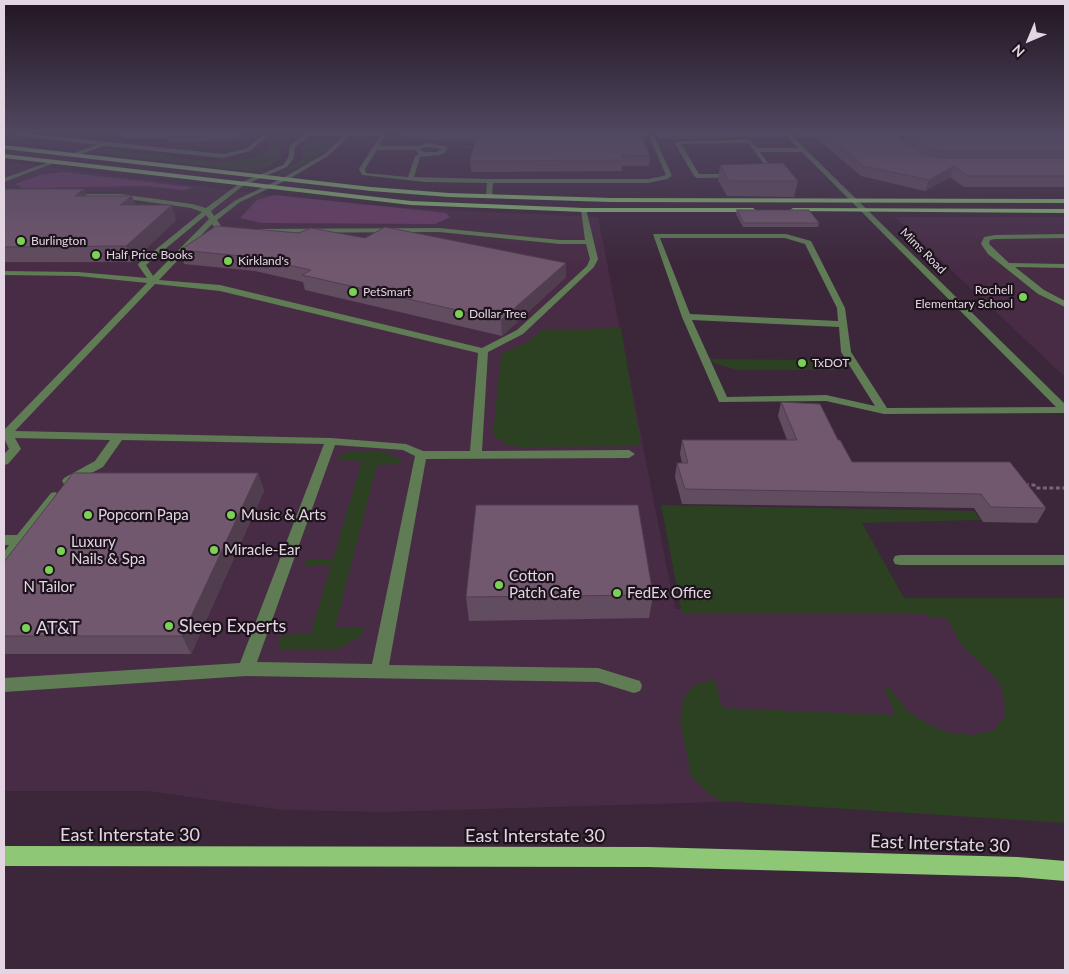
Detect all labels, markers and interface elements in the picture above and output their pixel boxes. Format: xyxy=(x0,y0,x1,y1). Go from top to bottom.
north arrow xyxy=(1004,15,1054,65)
text: N xyxy=(1008,41,1028,61)
street label: Mims Road xyxy=(897,225,949,277)
place label: Burlington xyxy=(31,234,86,248)
marker: Burlington xyxy=(15,235,27,247)
place label: Half Price Books xyxy=(106,248,193,262)
marker: Half Price Books xyxy=(90,249,102,261)
place label: Kirkland's xyxy=(238,254,289,268)
marker: Kirkland's xyxy=(222,255,234,267)
place label: Rochell Elementary School xyxy=(915,283,1013,311)
place label: PetSmart xyxy=(363,285,411,299)
marker: PetSmart xyxy=(347,286,359,298)
marker: Rochell Elementary School xyxy=(1017,291,1029,303)
place label: Dollar Tree xyxy=(469,307,526,321)
marker: Dollar Tree xyxy=(453,308,465,320)
place label: TxDOT xyxy=(812,356,849,370)
marker: TxDOT xyxy=(796,357,808,369)
place label: Popcorn Papa xyxy=(98,506,189,524)
place label: Music & Arts xyxy=(241,506,326,524)
marker: Popcorn Papa xyxy=(82,509,94,521)
marker: Music & Arts xyxy=(225,509,237,521)
place label: Luxury Nails & Spa xyxy=(71,533,146,568)
place label: Miracle-Ear xyxy=(224,541,300,559)
marker: Miracle-Ear xyxy=(208,544,220,556)
marker: Luxury Nails & Spa xyxy=(55,545,67,557)
marker: N Tailor xyxy=(43,564,55,576)
place label: Cotton Patch Cafe xyxy=(509,567,580,602)
place label: N Tailor xyxy=(24,578,74,596)
marker: Cotton Patch Cafe xyxy=(493,579,505,591)
place label: FedEx Office xyxy=(627,584,711,602)
marker: FedEx Office xyxy=(611,587,623,599)
place label: Sleep Experts xyxy=(179,615,286,637)
place label: AT&T xyxy=(36,617,80,639)
marker: Sleep Experts xyxy=(163,620,175,632)
marker: AT&T xyxy=(20,622,32,634)
street label: East Interstate 30 xyxy=(60,824,200,846)
street label: East Interstate 30 xyxy=(465,825,605,847)
street label: East Interstate 30 xyxy=(870,831,1010,857)

